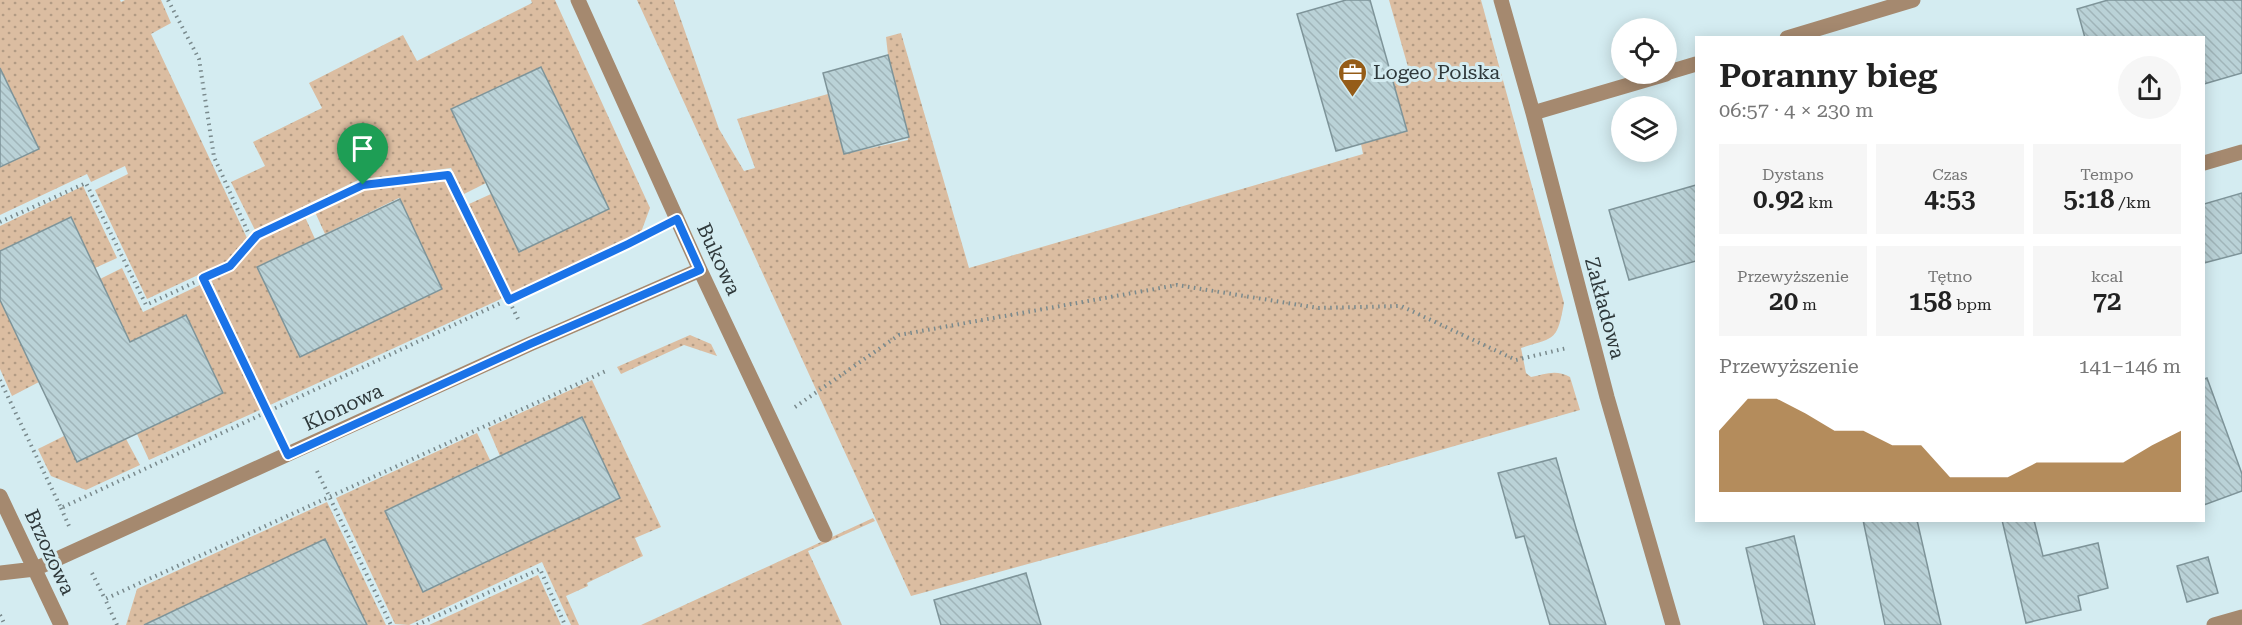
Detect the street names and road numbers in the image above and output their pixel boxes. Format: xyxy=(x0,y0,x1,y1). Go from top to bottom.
street label: Bukowa xyxy=(692,219,746,299)
street label: Zakładowa xyxy=(1580,254,1630,362)
street label: Klonowa xyxy=(299,378,387,436)
street label: Brzozowa xyxy=(20,505,80,599)

